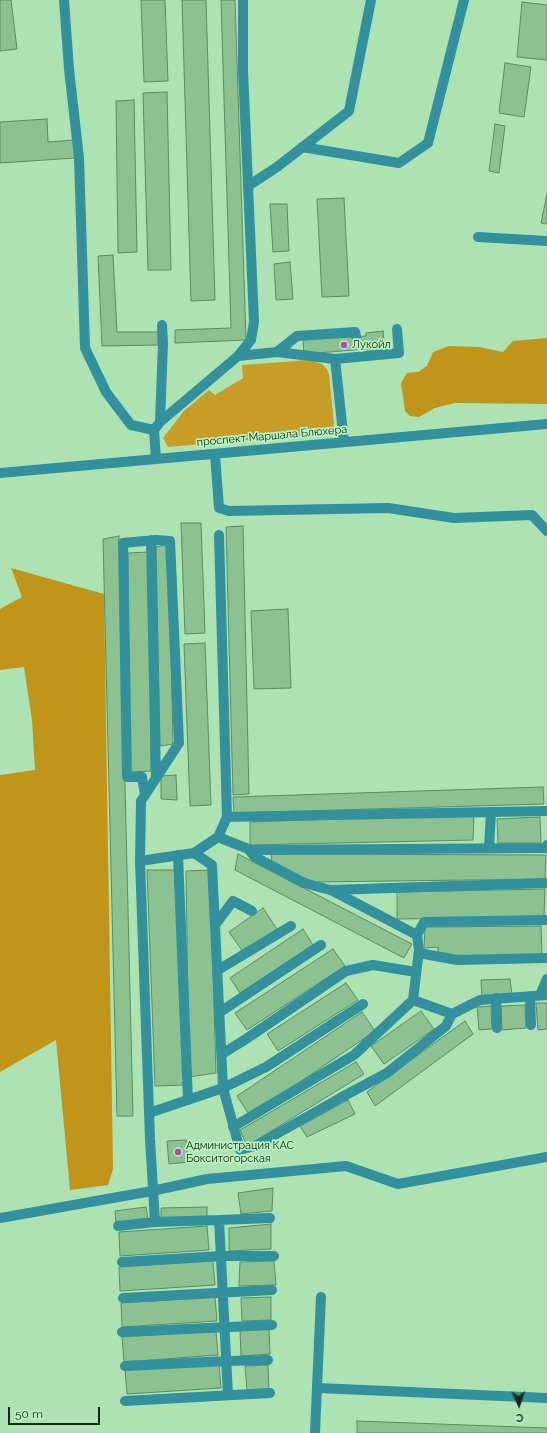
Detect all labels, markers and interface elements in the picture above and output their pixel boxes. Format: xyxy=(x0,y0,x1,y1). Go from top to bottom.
place label: Лукойл xyxy=(352,338,391,352)
marker: Лукойл xyxy=(339,340,349,350)
street label: проспект Маршала Блюхера xyxy=(196,423,348,449)
place label: Администрация КАС Бокситогорская xyxy=(186,1139,294,1165)
marker: Администрация КАС Бокситогорская xyxy=(173,1147,183,1157)
north arrow xyxy=(499,1385,539,1425)
scale bar xyxy=(10,1399,102,1425)
text: 50 m xyxy=(15,1407,43,1421)
text: С xyxy=(516,1411,524,1424)

